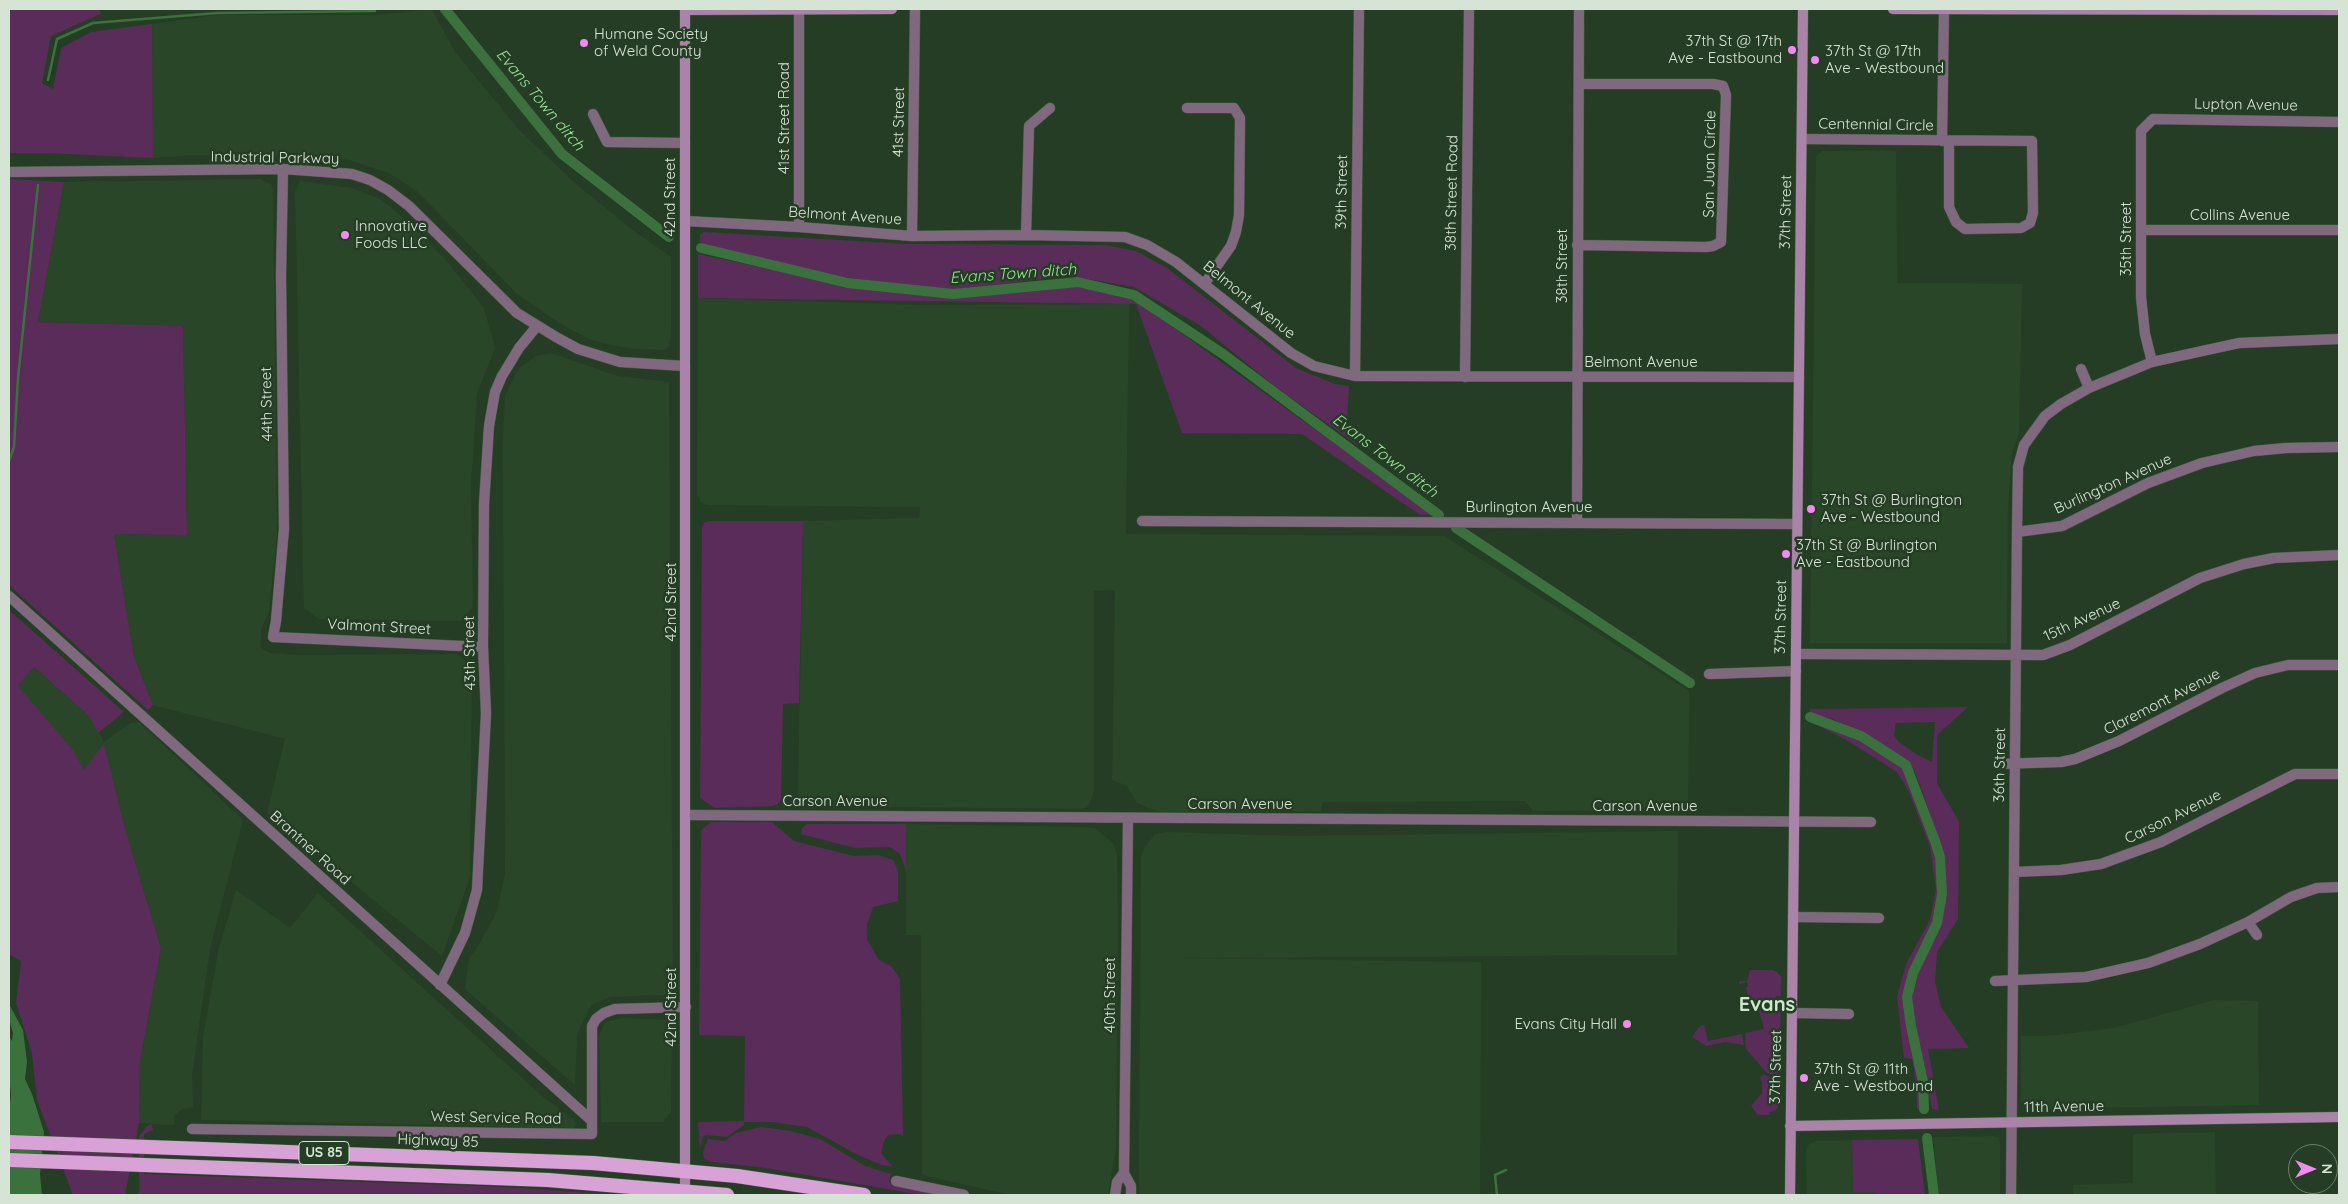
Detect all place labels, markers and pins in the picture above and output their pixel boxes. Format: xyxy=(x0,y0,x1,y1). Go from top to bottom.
place label: Humane Society of Weld County xyxy=(594,25,708,60)
place label: 37th St @ 17th Ave - Eastbound xyxy=(1668,32,1782,67)
marker: Humane Society of Weld County xyxy=(578,37,590,49)
place label: 37th St @ 17th Ave - Westbound xyxy=(1825,42,1944,77)
marker: 37th St @ 17th Ave - Eastbound xyxy=(1786,44,1798,56)
marker: 37th St @ 17th Ave - Westbound xyxy=(1809,54,1821,66)
place label: Innovative Foods LLC xyxy=(355,217,427,252)
marker: Innovative Foods LLC xyxy=(339,229,351,241)
place label: 37th St @ Burlington Ave - Westbound xyxy=(1821,491,1962,526)
marker: 37th St @ Burlington Ave - Westbound xyxy=(1805,503,1817,515)
place label: 37th St @ Burlington Ave - Eastbound xyxy=(1796,536,1937,571)
marker: 37th St @ Burlington Ave - Eastbound xyxy=(1780,548,1792,560)
place label: Evans City Hall xyxy=(1514,1015,1617,1033)
marker: Evans City Hall xyxy=(1621,1018,1633,1030)
place label: 37th St @ 11th Ave - Westbound xyxy=(1814,1060,1933,1095)
marker: 37th St @ 11th Ave - Westbound xyxy=(1798,1072,1810,1084)

